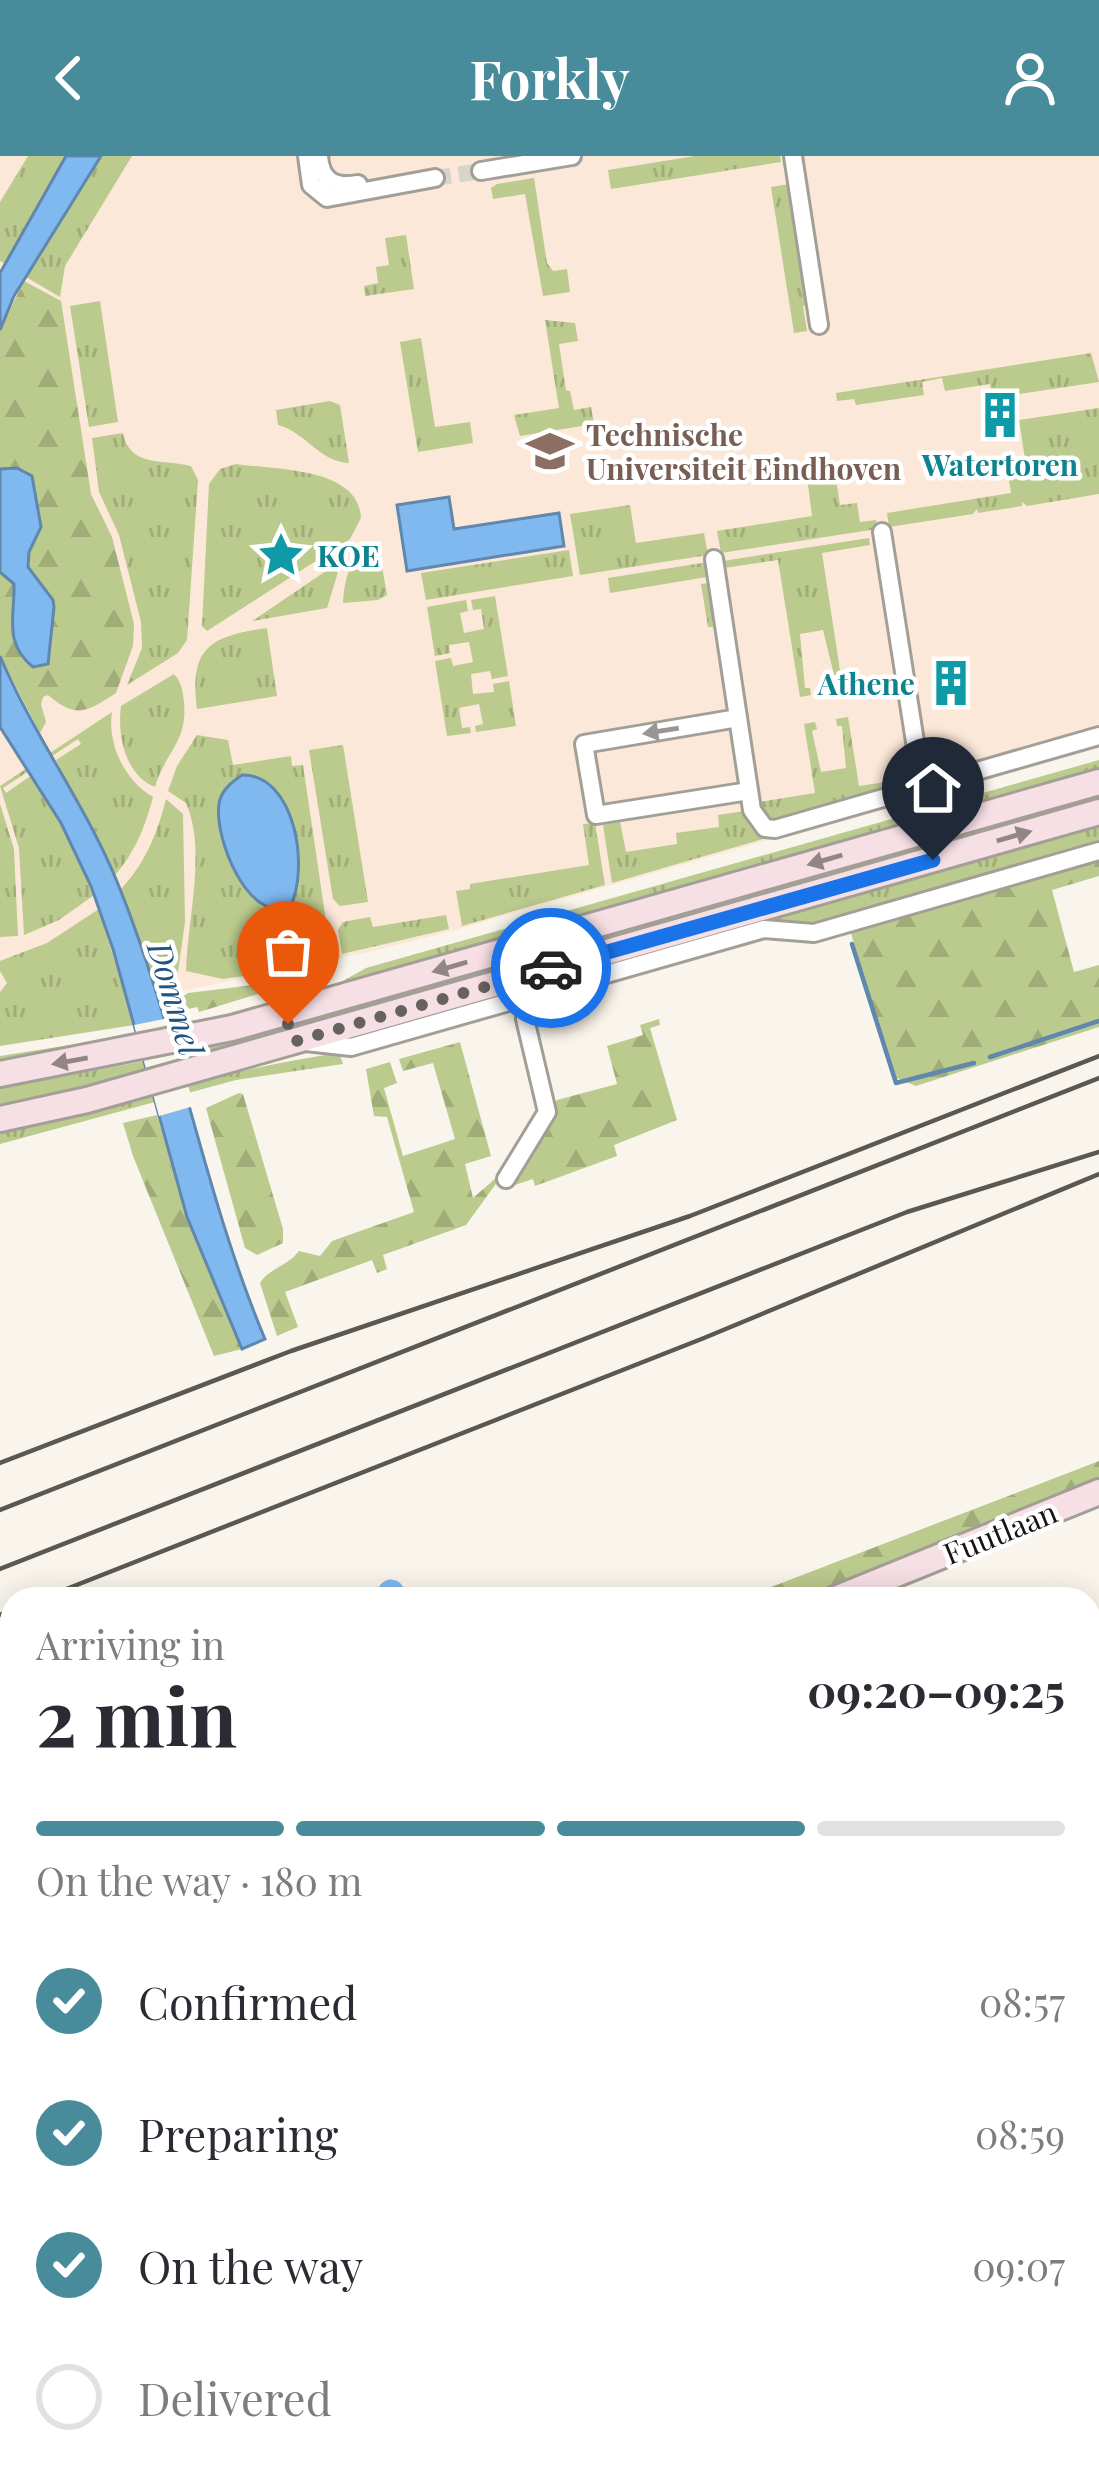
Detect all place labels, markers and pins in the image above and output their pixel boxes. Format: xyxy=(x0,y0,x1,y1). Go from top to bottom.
building icon: Watertoren xyxy=(975,390,1025,440)
place label: Technische Universiteit Eindhoven xyxy=(586,414,902,488)
school or university icon: Technische Universiteit Eindhoven xyxy=(525,426,575,476)
place label: Watertoren xyxy=(921,444,1079,484)
place icon: KOE xyxy=(256,530,306,580)
place label: KOE xyxy=(317,535,380,575)
building icon: Athene xyxy=(926,658,976,708)
place label: Athene xyxy=(817,663,915,703)
pin xyxy=(882,737,984,860)
pin xyxy=(237,901,339,1024)

